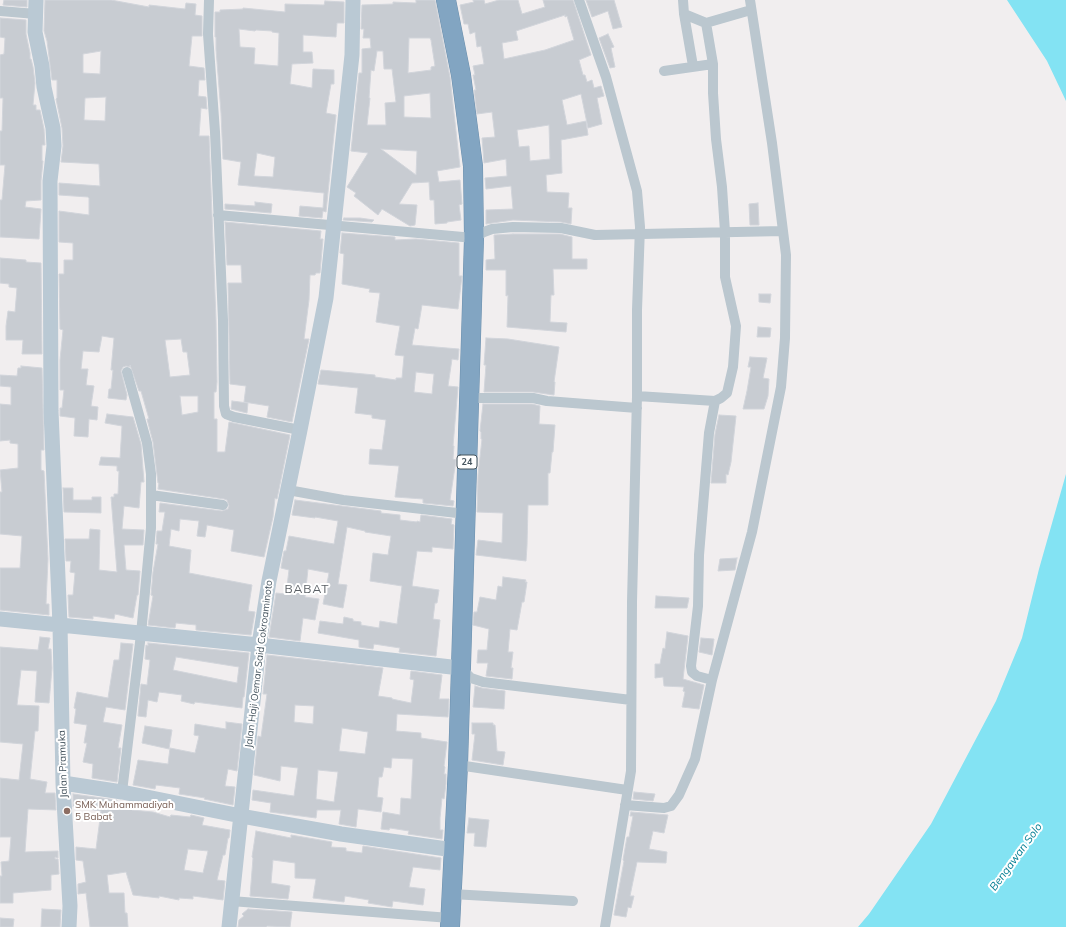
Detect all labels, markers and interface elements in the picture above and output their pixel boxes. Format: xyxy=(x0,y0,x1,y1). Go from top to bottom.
road number: 24 xyxy=(457,455,477,469)
street label: Jalan Haji Oemar Said Cokroaminoto xyxy=(243,579,275,749)
district label: BABAT xyxy=(284,582,330,596)
street label: Jalan Pramuka xyxy=(56,730,70,798)
place label: SMK Muhammadiyah 5 Babat xyxy=(75,799,174,822)
marker: SMK Muhammadiyah 5 Babat xyxy=(62,806,72,816)
water label: Bengawan Solo xyxy=(987,821,1045,893)

